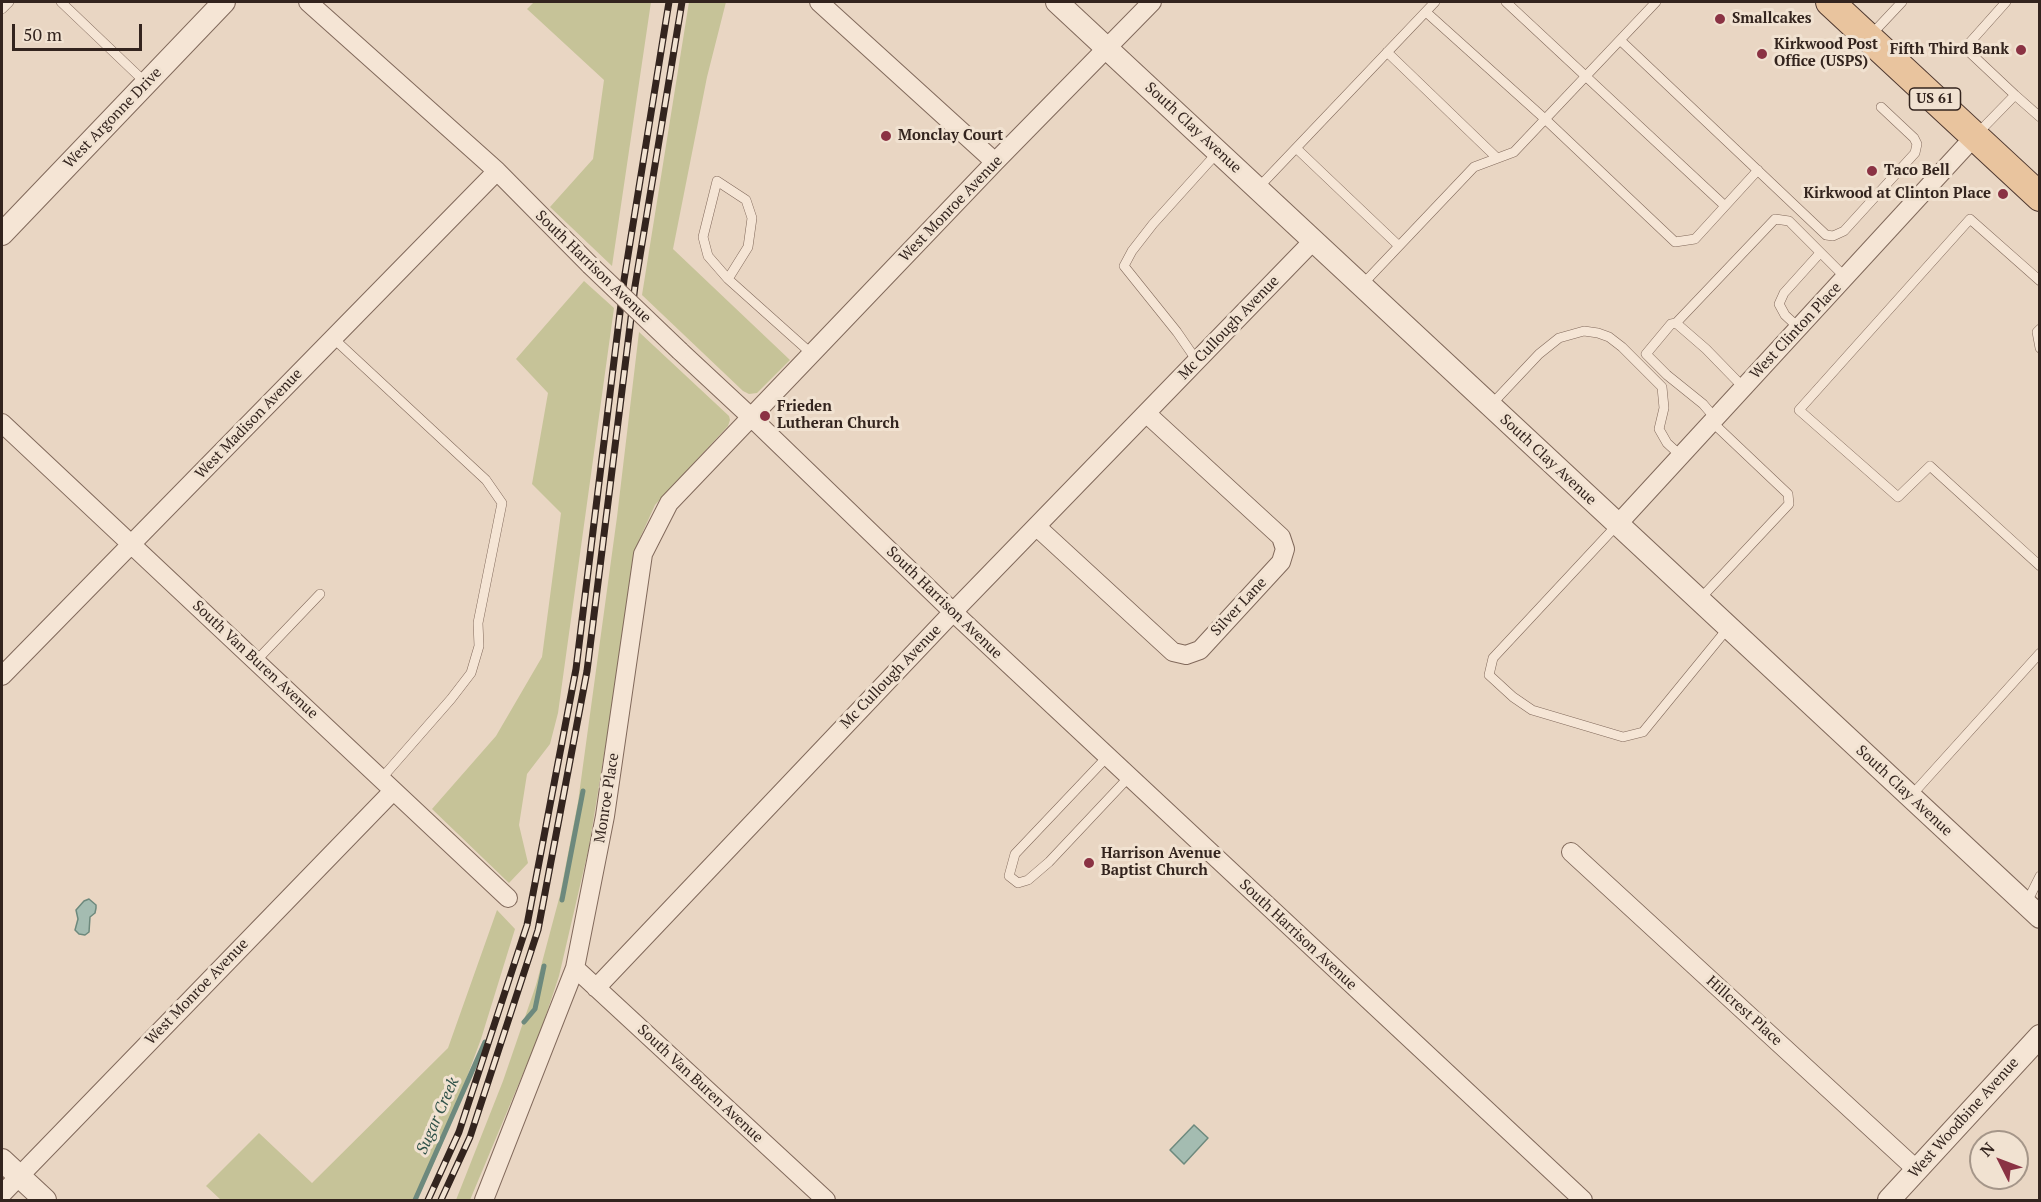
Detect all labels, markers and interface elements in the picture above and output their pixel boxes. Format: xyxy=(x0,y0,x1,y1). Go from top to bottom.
place label: Smallcakes xyxy=(1732,10,1812,28)
scale bar xyxy=(15,12,146,50)
marker: Smallcakes xyxy=(1713,12,1727,26)
text: 50 m xyxy=(23,22,62,46)
place label: Kirkwood Post Office (USPS) xyxy=(1774,36,1878,71)
place label: Fifth Third Bank xyxy=(1890,41,2009,59)
marker: Fifth Third Bank xyxy=(2014,43,2028,57)
marker: Kirkwood Post Office (USPS) xyxy=(1755,47,1769,61)
street label: West Argonne Drive xyxy=(60,64,166,172)
street label: South Clay Avenue xyxy=(1141,79,1245,177)
road number: US 61 xyxy=(1910,88,1960,110)
place label: Monclay Court xyxy=(898,127,1003,145)
marker: Monclay Court xyxy=(879,129,893,143)
street label: West Monroe Avenue xyxy=(896,152,1006,266)
place label: Taco Bell xyxy=(1884,162,1950,180)
marker: Taco Bell xyxy=(1865,164,1879,178)
place label: Kirkwood at Clinton Place xyxy=(1803,185,1991,203)
marker: Kirkwood at Clinton Place xyxy=(1996,187,2010,201)
street label: South Harrison Avenue xyxy=(531,207,655,327)
street label: Mc Cullough Avenue xyxy=(1175,272,1283,384)
street label: West Clinton Place xyxy=(1747,279,1845,383)
street label: West Madison Avenue xyxy=(192,365,306,483)
place label: Frieden Lutheran Church xyxy=(777,398,899,433)
marker: Frieden Lutheran Church xyxy=(758,409,772,423)
street label: South Clay Avenue xyxy=(1496,411,1600,509)
street label: South Harrison Avenue xyxy=(882,543,1006,663)
street label: Silver Lane xyxy=(1207,574,1271,640)
street label: South Van Buren Avenue xyxy=(189,597,321,723)
street label: Mc Cullough Avenue xyxy=(837,621,945,733)
street label: South Clay Avenue xyxy=(1852,742,1956,840)
street label: Monroe Place xyxy=(591,752,623,844)
place label: Harrison Avenue Baptist Church xyxy=(1101,845,1221,880)
marker: Harrison Avenue Baptist Church xyxy=(1082,856,1096,870)
street label: South Harrison Avenue xyxy=(1236,876,1360,994)
street label: West Monroe Avenue xyxy=(142,935,252,1049)
street label: Hillcrest Place xyxy=(1702,972,1786,1050)
street label: South Van Buren Avenue xyxy=(634,1021,766,1147)
street label: West Woodbine Avenue xyxy=(1905,1054,2023,1182)
water label: Sugar Creek xyxy=(413,1075,463,1157)
north arrow xyxy=(1969,1130,2029,1190)
text: N xyxy=(1975,1137,1999,1161)

